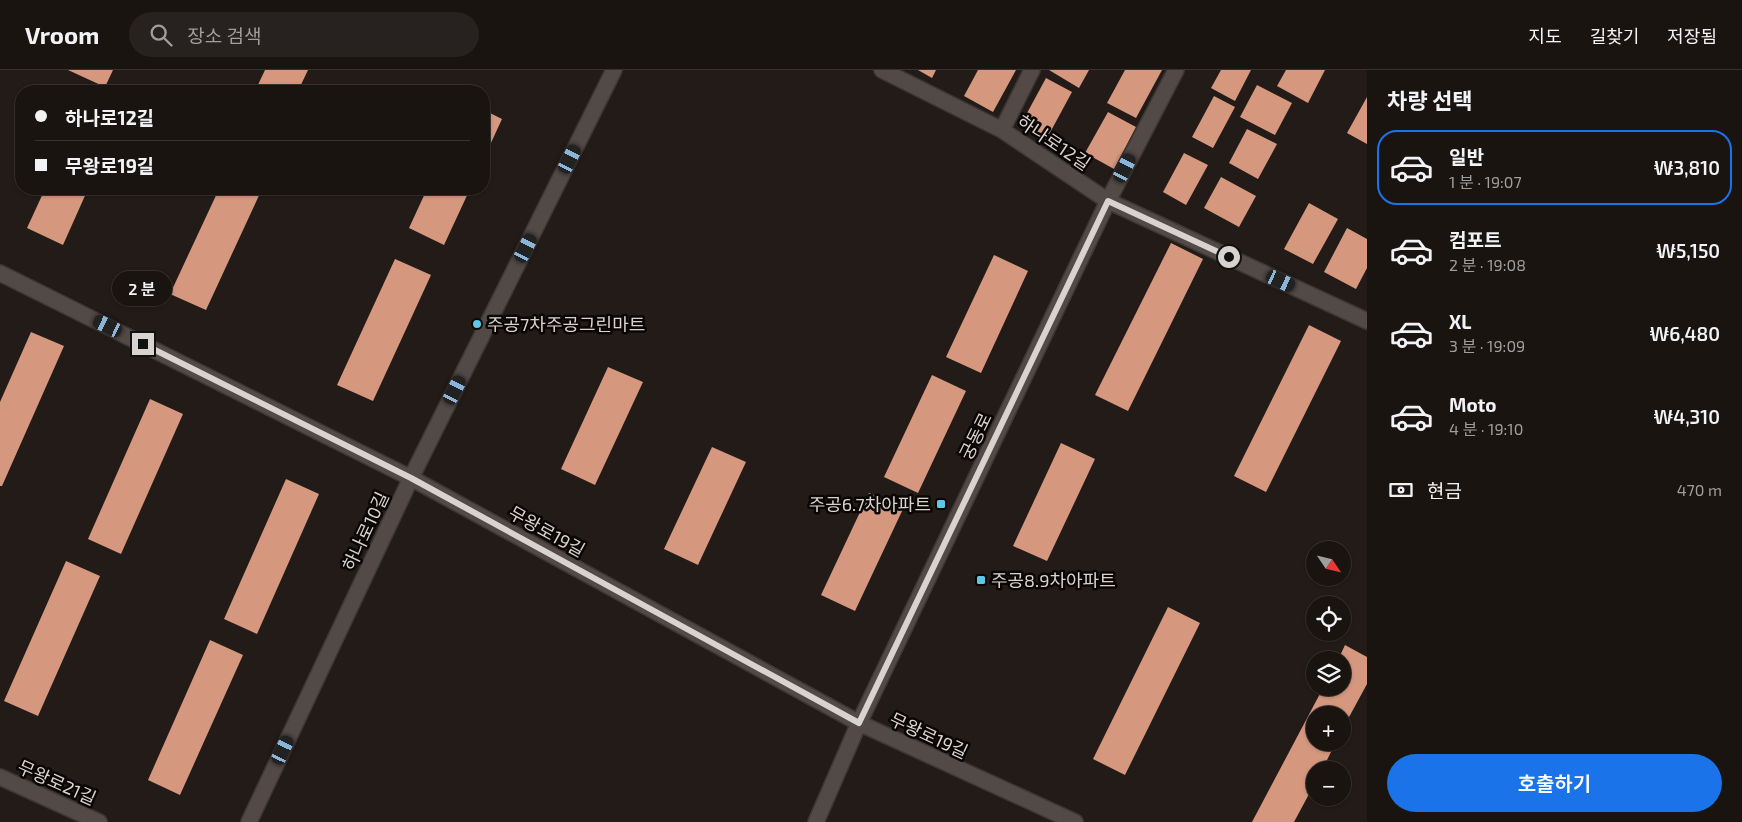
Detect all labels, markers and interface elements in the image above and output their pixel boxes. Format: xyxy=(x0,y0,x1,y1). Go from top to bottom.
search box xyxy=(129,12,479,57)
text: Vroom xyxy=(25,20,99,49)
icon: search xyxy=(147,21,175,49)
text: 장소 검색 xyxy=(187,24,261,47)
text: 지도 xyxy=(1529,25,1562,47)
text: 길찾기 xyxy=(1590,25,1639,47)
text: 저장됨 xyxy=(1667,25,1717,47)
text: 차량 선택 xyxy=(1387,87,1473,113)
text: 하나로12길 xyxy=(65,106,154,129)
street label: 하나로12길 xyxy=(1013,110,1095,174)
car xyxy=(556,142,583,176)
icon: car xyxy=(1389,145,1434,190)
text: 일반 xyxy=(1449,145,1484,168)
car xyxy=(1111,151,1138,185)
text: 무왕로19길 xyxy=(65,154,154,177)
text: ₩3,810 xyxy=(1654,156,1720,179)
text: 1 분 · 19:07 xyxy=(1449,172,1522,191)
icon: car xyxy=(1389,228,1434,273)
text: 컴포트 xyxy=(1449,228,1501,251)
car xyxy=(512,231,539,265)
text: ₩5,150 xyxy=(1656,239,1720,262)
route start xyxy=(1218,246,1240,268)
text: 2 분 · 19:08 xyxy=(1449,255,1526,274)
car xyxy=(1264,268,1297,294)
callout: 2 분 xyxy=(113,272,173,306)
text: 2 분 xyxy=(128,279,156,298)
text: XL xyxy=(1449,310,1471,333)
icon: car xyxy=(1389,311,1434,356)
car xyxy=(91,313,124,339)
place label: 주공7차주공그린마트 xyxy=(487,313,645,335)
marker: 주공7차주공그린마트 xyxy=(471,318,483,330)
text: ₩6,480 xyxy=(1650,322,1720,345)
route end xyxy=(132,333,154,355)
text: 3 분 · 19:09 xyxy=(1449,336,1525,355)
car xyxy=(441,373,468,407)
text: Moto xyxy=(1449,393,1497,416)
icon: car xyxy=(1389,394,1434,439)
text: ₩4,310 xyxy=(1654,405,1720,428)
street label: 궁동로 xyxy=(954,409,996,463)
text: 4 분 · 19:10 xyxy=(1449,419,1523,438)
icon: cash xyxy=(1387,476,1415,504)
text: 현금 xyxy=(1427,479,1462,502)
text: 470 m xyxy=(1677,480,1722,499)
street label: 하나로10길 xyxy=(337,488,393,574)
place label: 주공6.7차아파트 xyxy=(809,493,931,515)
marker: 주공6.7차아파트 xyxy=(935,498,947,510)
street label: 무왕로19길 xyxy=(505,501,589,561)
north arrow xyxy=(1306,541,1351,586)
map controls xyxy=(1306,541,1351,806)
place label: 주공8.9차아파트 xyxy=(991,569,1116,591)
marker: 주공8.9차아파트 xyxy=(975,574,987,586)
button: locate xyxy=(1306,596,1351,641)
button: layers xyxy=(1306,651,1351,696)
button: + xyxy=(1306,706,1351,751)
street label: 무왕로19길 xyxy=(886,707,972,763)
car xyxy=(269,733,296,767)
button: 호출하기 xyxy=(1387,754,1722,812)
street label: 무왕로21길 xyxy=(14,755,100,809)
button: − xyxy=(1306,761,1351,806)

